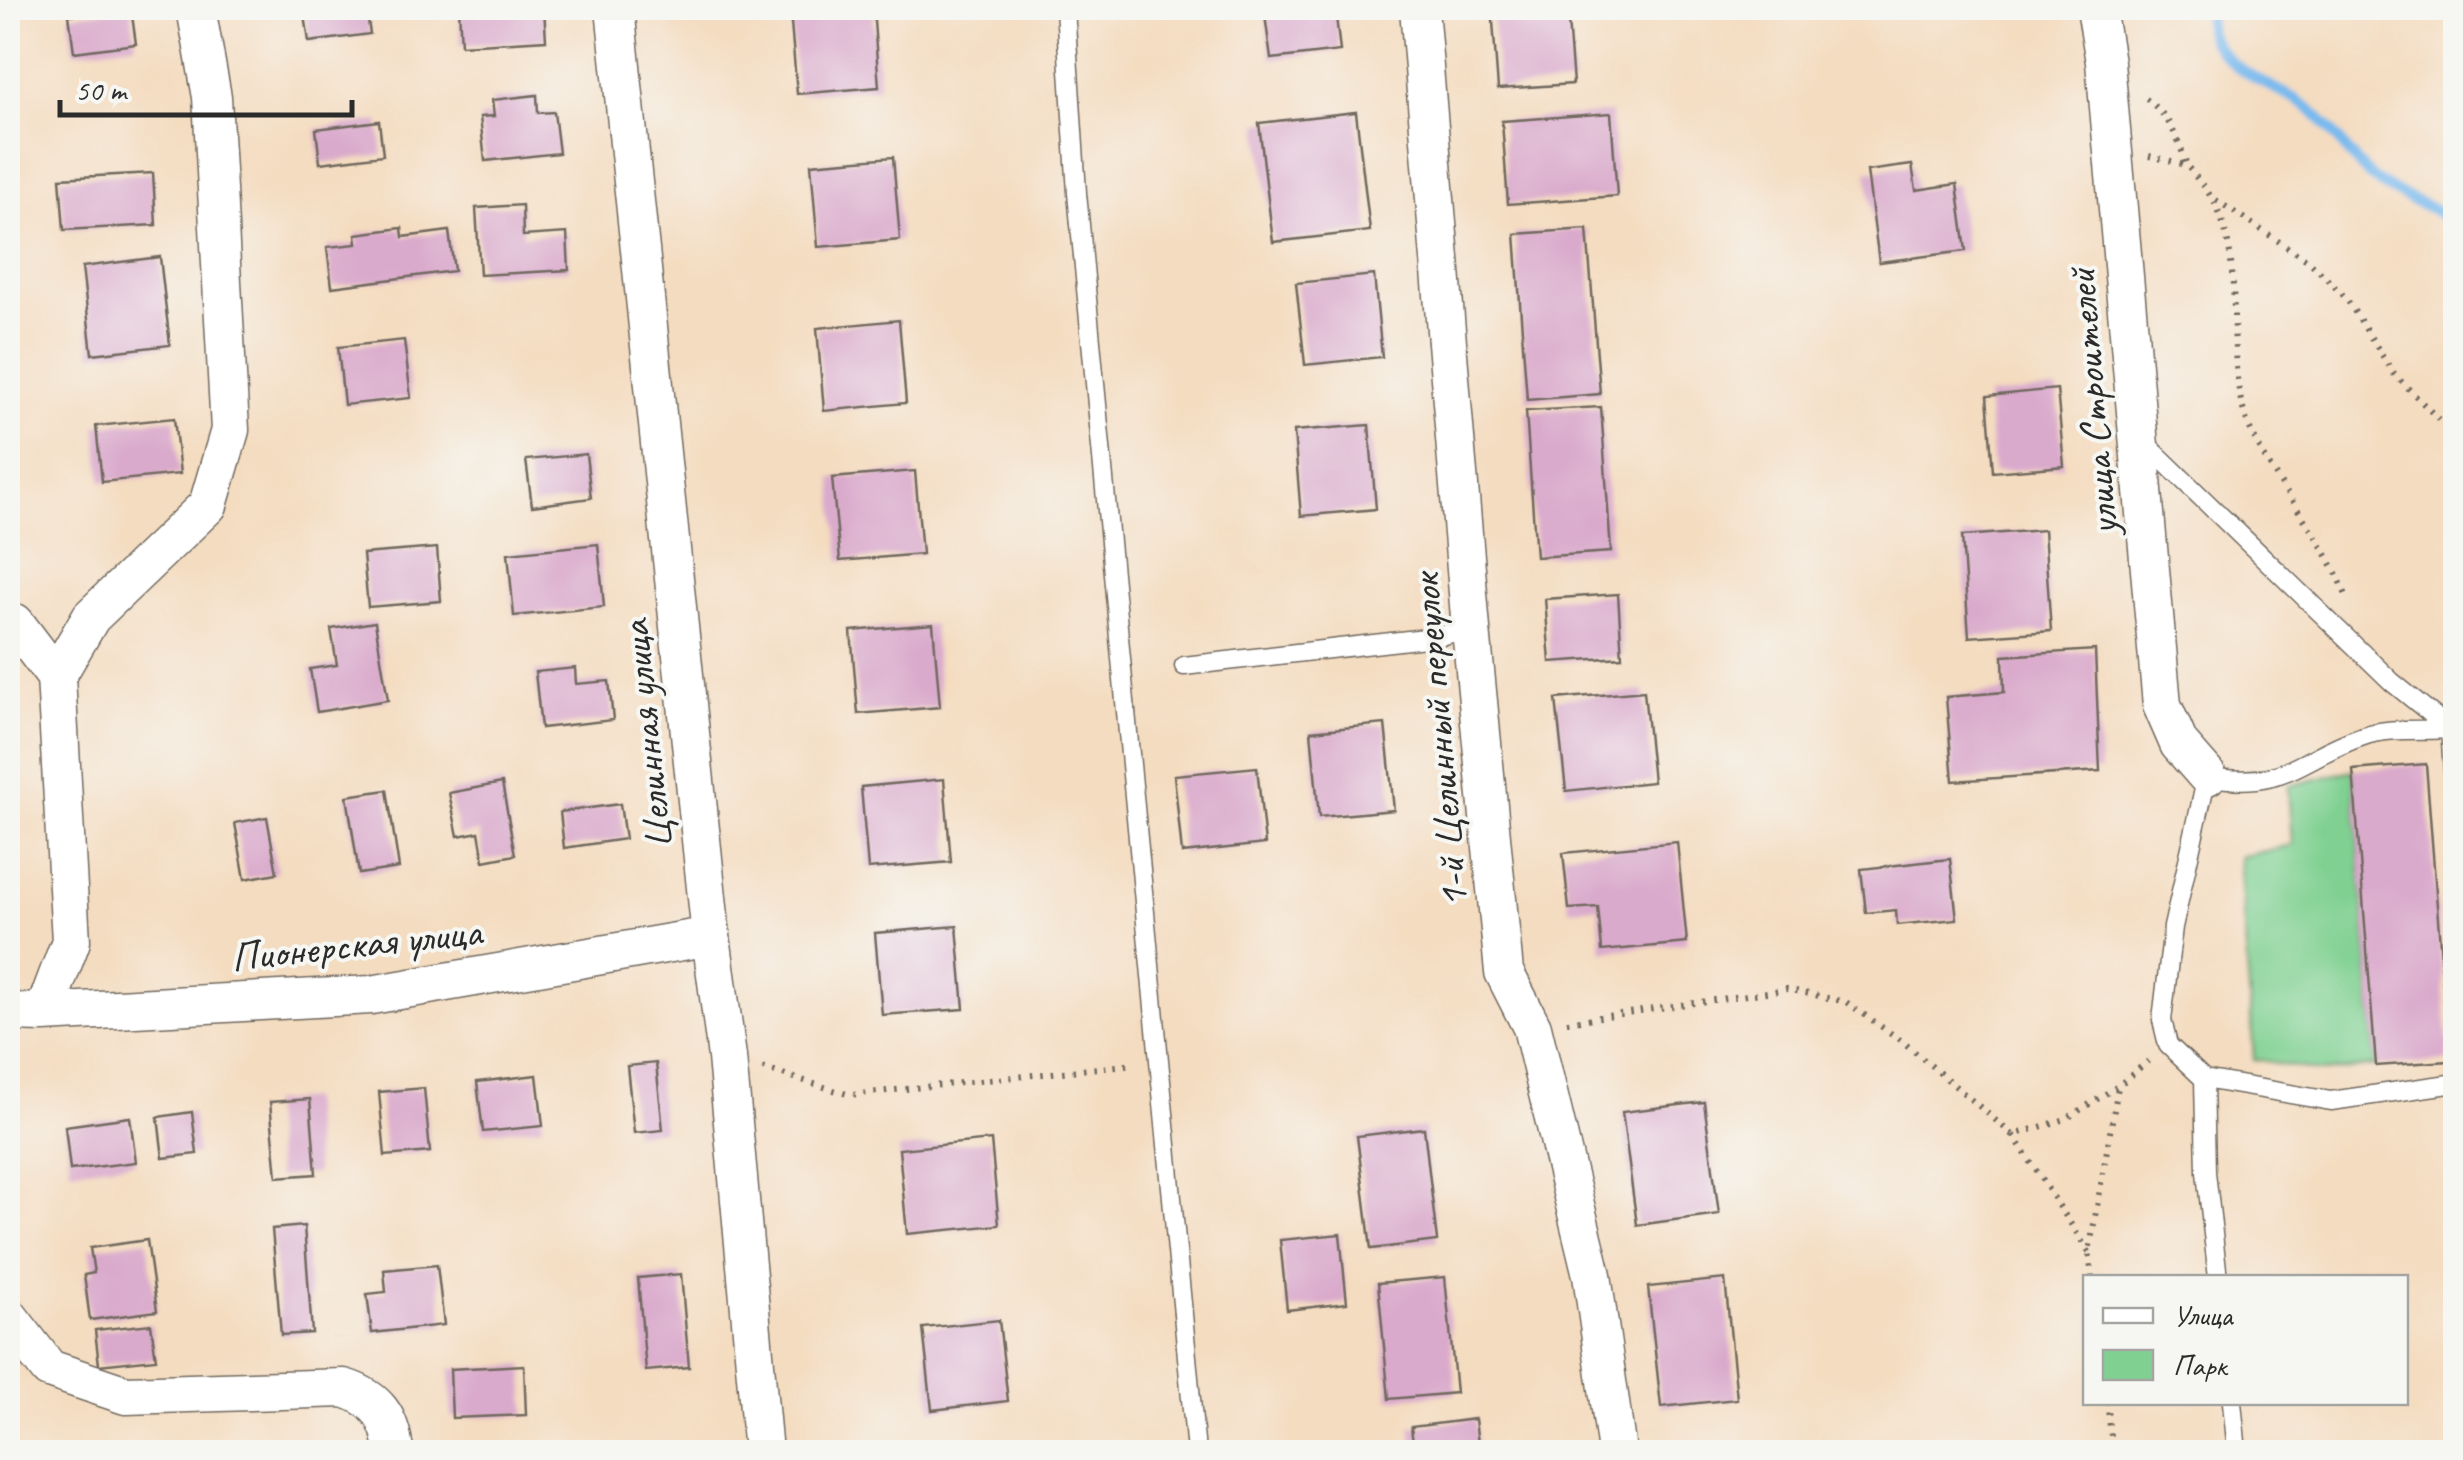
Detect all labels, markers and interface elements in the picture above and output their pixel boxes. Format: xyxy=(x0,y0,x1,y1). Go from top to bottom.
scale bar xyxy=(60,55,352,117)
text: 50 m xyxy=(75,71,128,109)
street label: улица Строителей xyxy=(2054,264,2131,540)
street label: 1-й Целинный переулок xyxy=(1398,568,1480,910)
street label: Целинная улица xyxy=(608,615,685,852)
street label: Пионерская улица xyxy=(228,905,487,984)
legend xyxy=(2083,1275,2408,1405)
text: Улица xyxy=(2173,1296,2234,1334)
text: Парк xyxy=(2173,1346,2229,1384)

